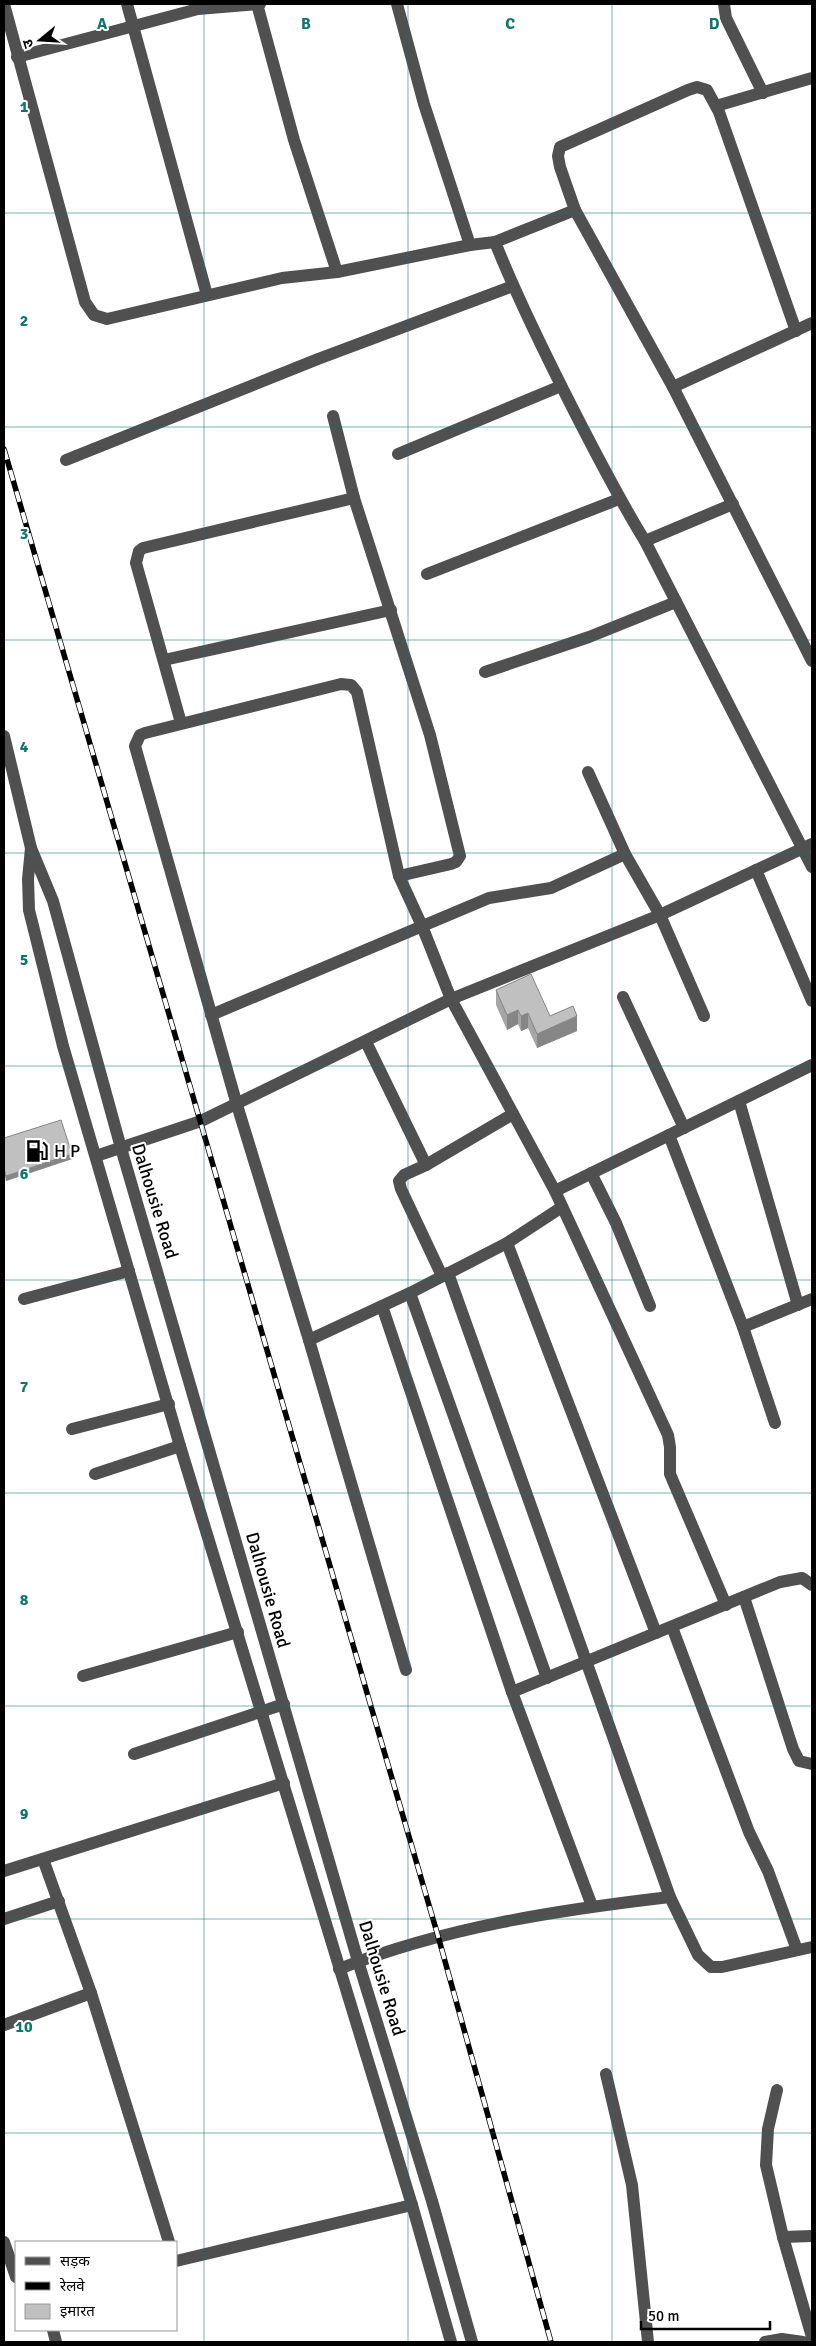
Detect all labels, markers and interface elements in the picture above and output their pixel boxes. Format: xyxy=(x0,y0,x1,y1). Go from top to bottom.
text: A xyxy=(97,14,108,34)
text: B xyxy=(301,14,311,34)
text: C xyxy=(505,14,515,34)
text: D xyxy=(709,14,720,34)
north arrow xyxy=(15,15,65,65)
text: उ xyxy=(19,37,37,50)
text: 1 xyxy=(20,97,29,117)
text: 2 xyxy=(20,311,28,331)
text: 3 xyxy=(20,524,28,544)
text: 4 xyxy=(20,737,29,757)
text: 5 xyxy=(20,950,28,970)
fuel station icon: H P xyxy=(24,1138,50,1164)
place label: H P xyxy=(54,1140,80,1162)
street label: Dalhousie Road xyxy=(127,1141,183,1261)
text: 6 xyxy=(20,1164,29,1184)
text: 7 xyxy=(20,1377,29,1397)
street label: Dalhousie Road xyxy=(241,1530,295,1650)
text: 8 xyxy=(20,1590,29,1610)
text: 9 xyxy=(20,1804,29,1824)
street label: Dalhousie Road xyxy=(354,1918,410,2038)
text: 10 xyxy=(15,2017,33,2037)
legend xyxy=(15,2241,178,2331)
text: सड़क xyxy=(60,2252,90,2270)
text: रेलवे xyxy=(59,2277,85,2295)
scale bar xyxy=(641,2298,770,2330)
text: इमारत xyxy=(60,2302,95,2320)
text: 50 m xyxy=(648,2307,679,2325)

